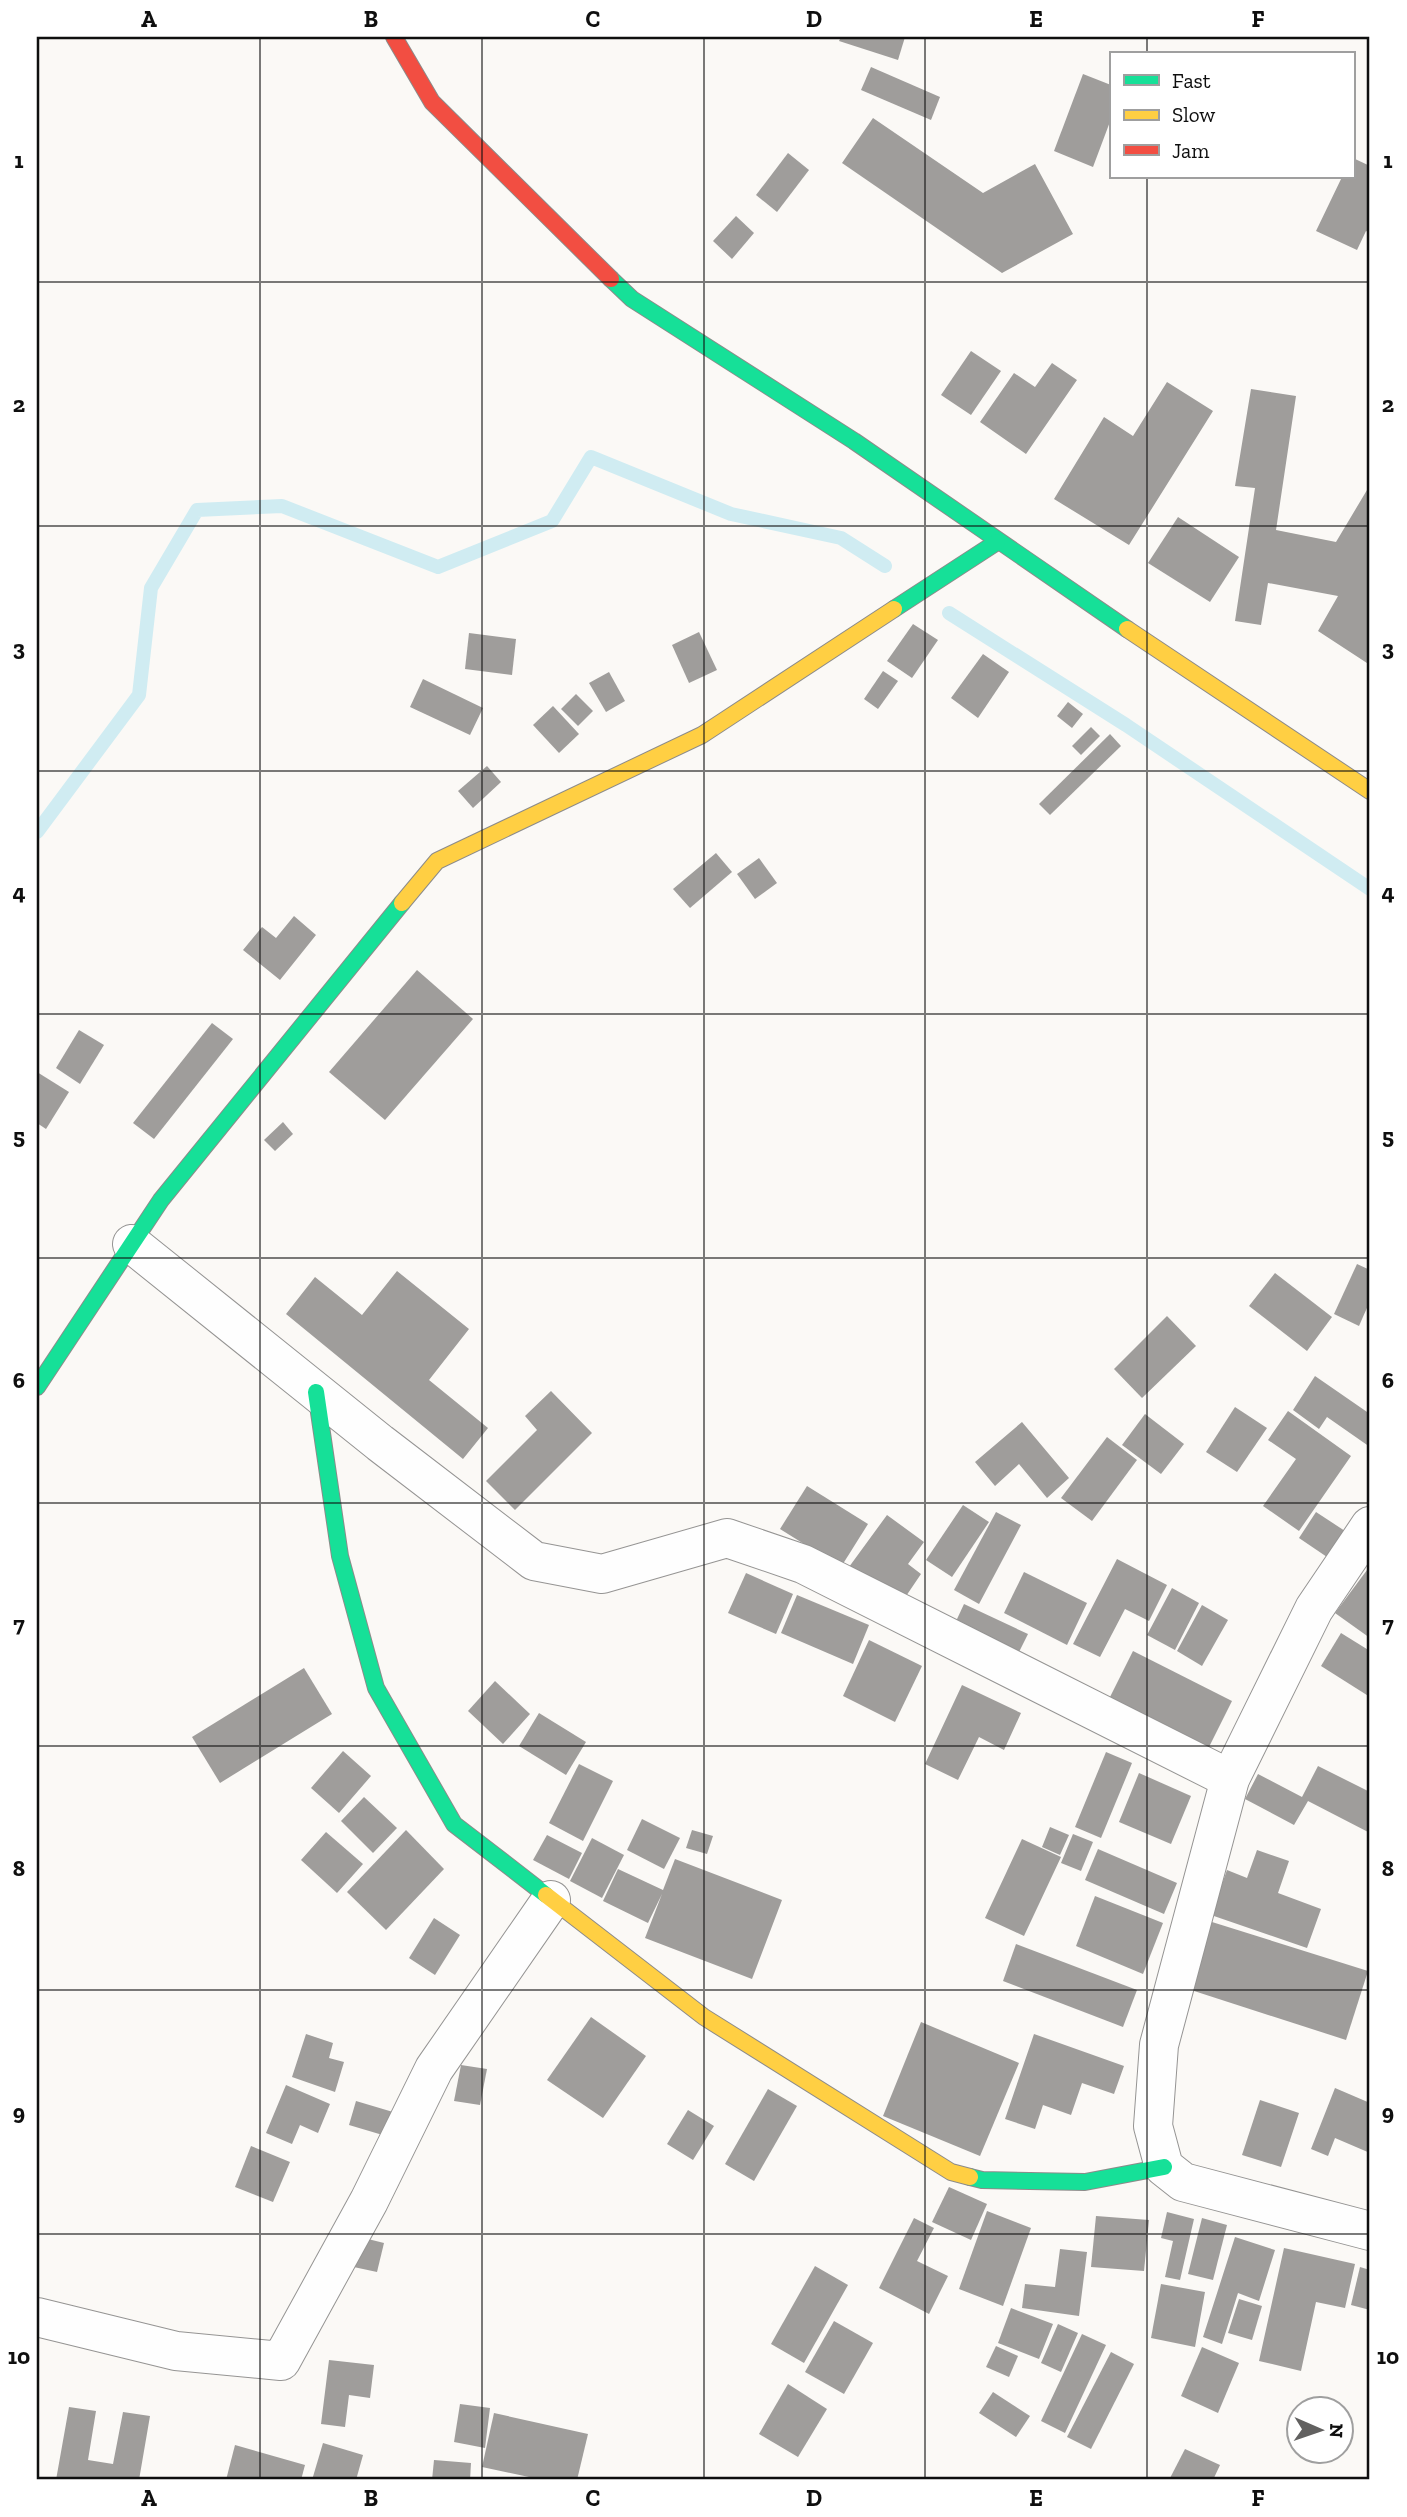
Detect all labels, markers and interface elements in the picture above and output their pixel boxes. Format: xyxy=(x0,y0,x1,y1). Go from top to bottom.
text: A xyxy=(141,5,157,33)
text: B xyxy=(364,5,378,33)
text: C xyxy=(586,5,600,33)
text: D xyxy=(806,5,822,33)
text: E xyxy=(1029,5,1043,33)
text: F xyxy=(1251,5,1265,33)
legend xyxy=(1110,52,1354,178)
text: Fast xyxy=(1172,68,1211,93)
text: Slow xyxy=(1172,102,1215,127)
text: Jam xyxy=(1172,138,1209,163)
text: 1 xyxy=(14,146,24,174)
text: 1 xyxy=(1383,146,1393,174)
text: 2 xyxy=(13,390,25,418)
text: 2 xyxy=(1382,390,1394,418)
text: 3 xyxy=(13,634,25,662)
text: 3 xyxy=(1382,634,1394,662)
text: 4 xyxy=(12,878,26,906)
text: 4 xyxy=(1381,878,1395,906)
text: 5 xyxy=(13,1122,25,1150)
text: 5 xyxy=(1382,1122,1394,1150)
text: 6 xyxy=(13,1366,25,1394)
text: 6 xyxy=(1382,1366,1394,1394)
text: 7 xyxy=(13,1610,25,1638)
text: 7 xyxy=(1382,1610,1394,1638)
text: 8 xyxy=(13,1854,25,1882)
text: 8 xyxy=(1382,1854,1394,1882)
text: 9 xyxy=(13,2098,25,2126)
text: 9 xyxy=(1382,2098,1394,2126)
text: 10 xyxy=(8,2342,30,2370)
text: 10 xyxy=(1377,2342,1399,2370)
north arrow xyxy=(1284,2394,1354,2464)
text: N xyxy=(1325,2423,1348,2438)
text: A xyxy=(141,2484,157,2512)
text: B xyxy=(364,2484,378,2512)
text: C xyxy=(586,2484,600,2512)
text: D xyxy=(806,2484,822,2512)
text: E xyxy=(1029,2484,1043,2512)
text: F xyxy=(1251,2484,1265,2512)

